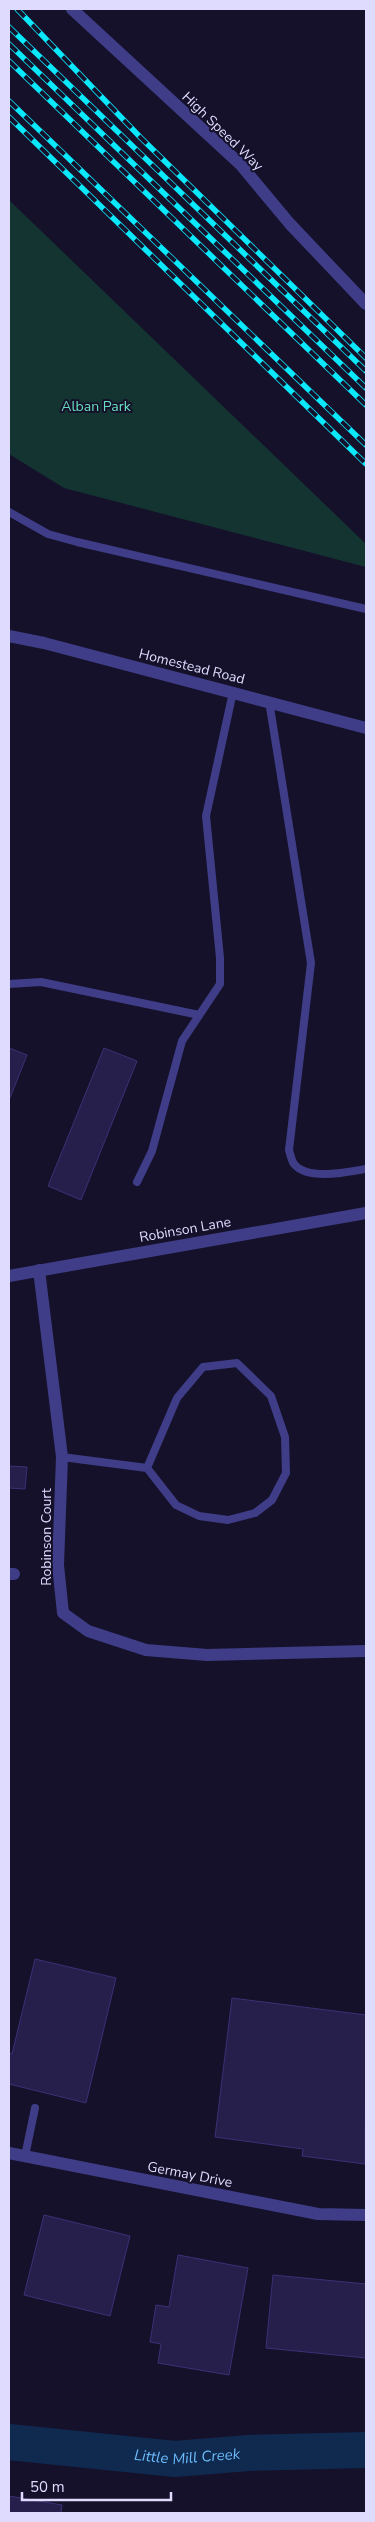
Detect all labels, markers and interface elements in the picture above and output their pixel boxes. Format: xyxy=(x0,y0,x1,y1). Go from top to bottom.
street label: High Speed Way xyxy=(178,88,268,176)
park label: Alban Park xyxy=(61,397,132,416)
street label: Homestead Road xyxy=(137,644,247,689)
street label: Robinson Lane xyxy=(138,1212,232,1247)
street label: Robinson Court xyxy=(37,1488,56,1586)
street label: Germay Drive xyxy=(146,2157,234,2192)
water label: Little Mill Creek xyxy=(133,2444,241,2469)
scale bar xyxy=(22,2470,171,2502)
text: 50 m xyxy=(30,2477,65,2497)

